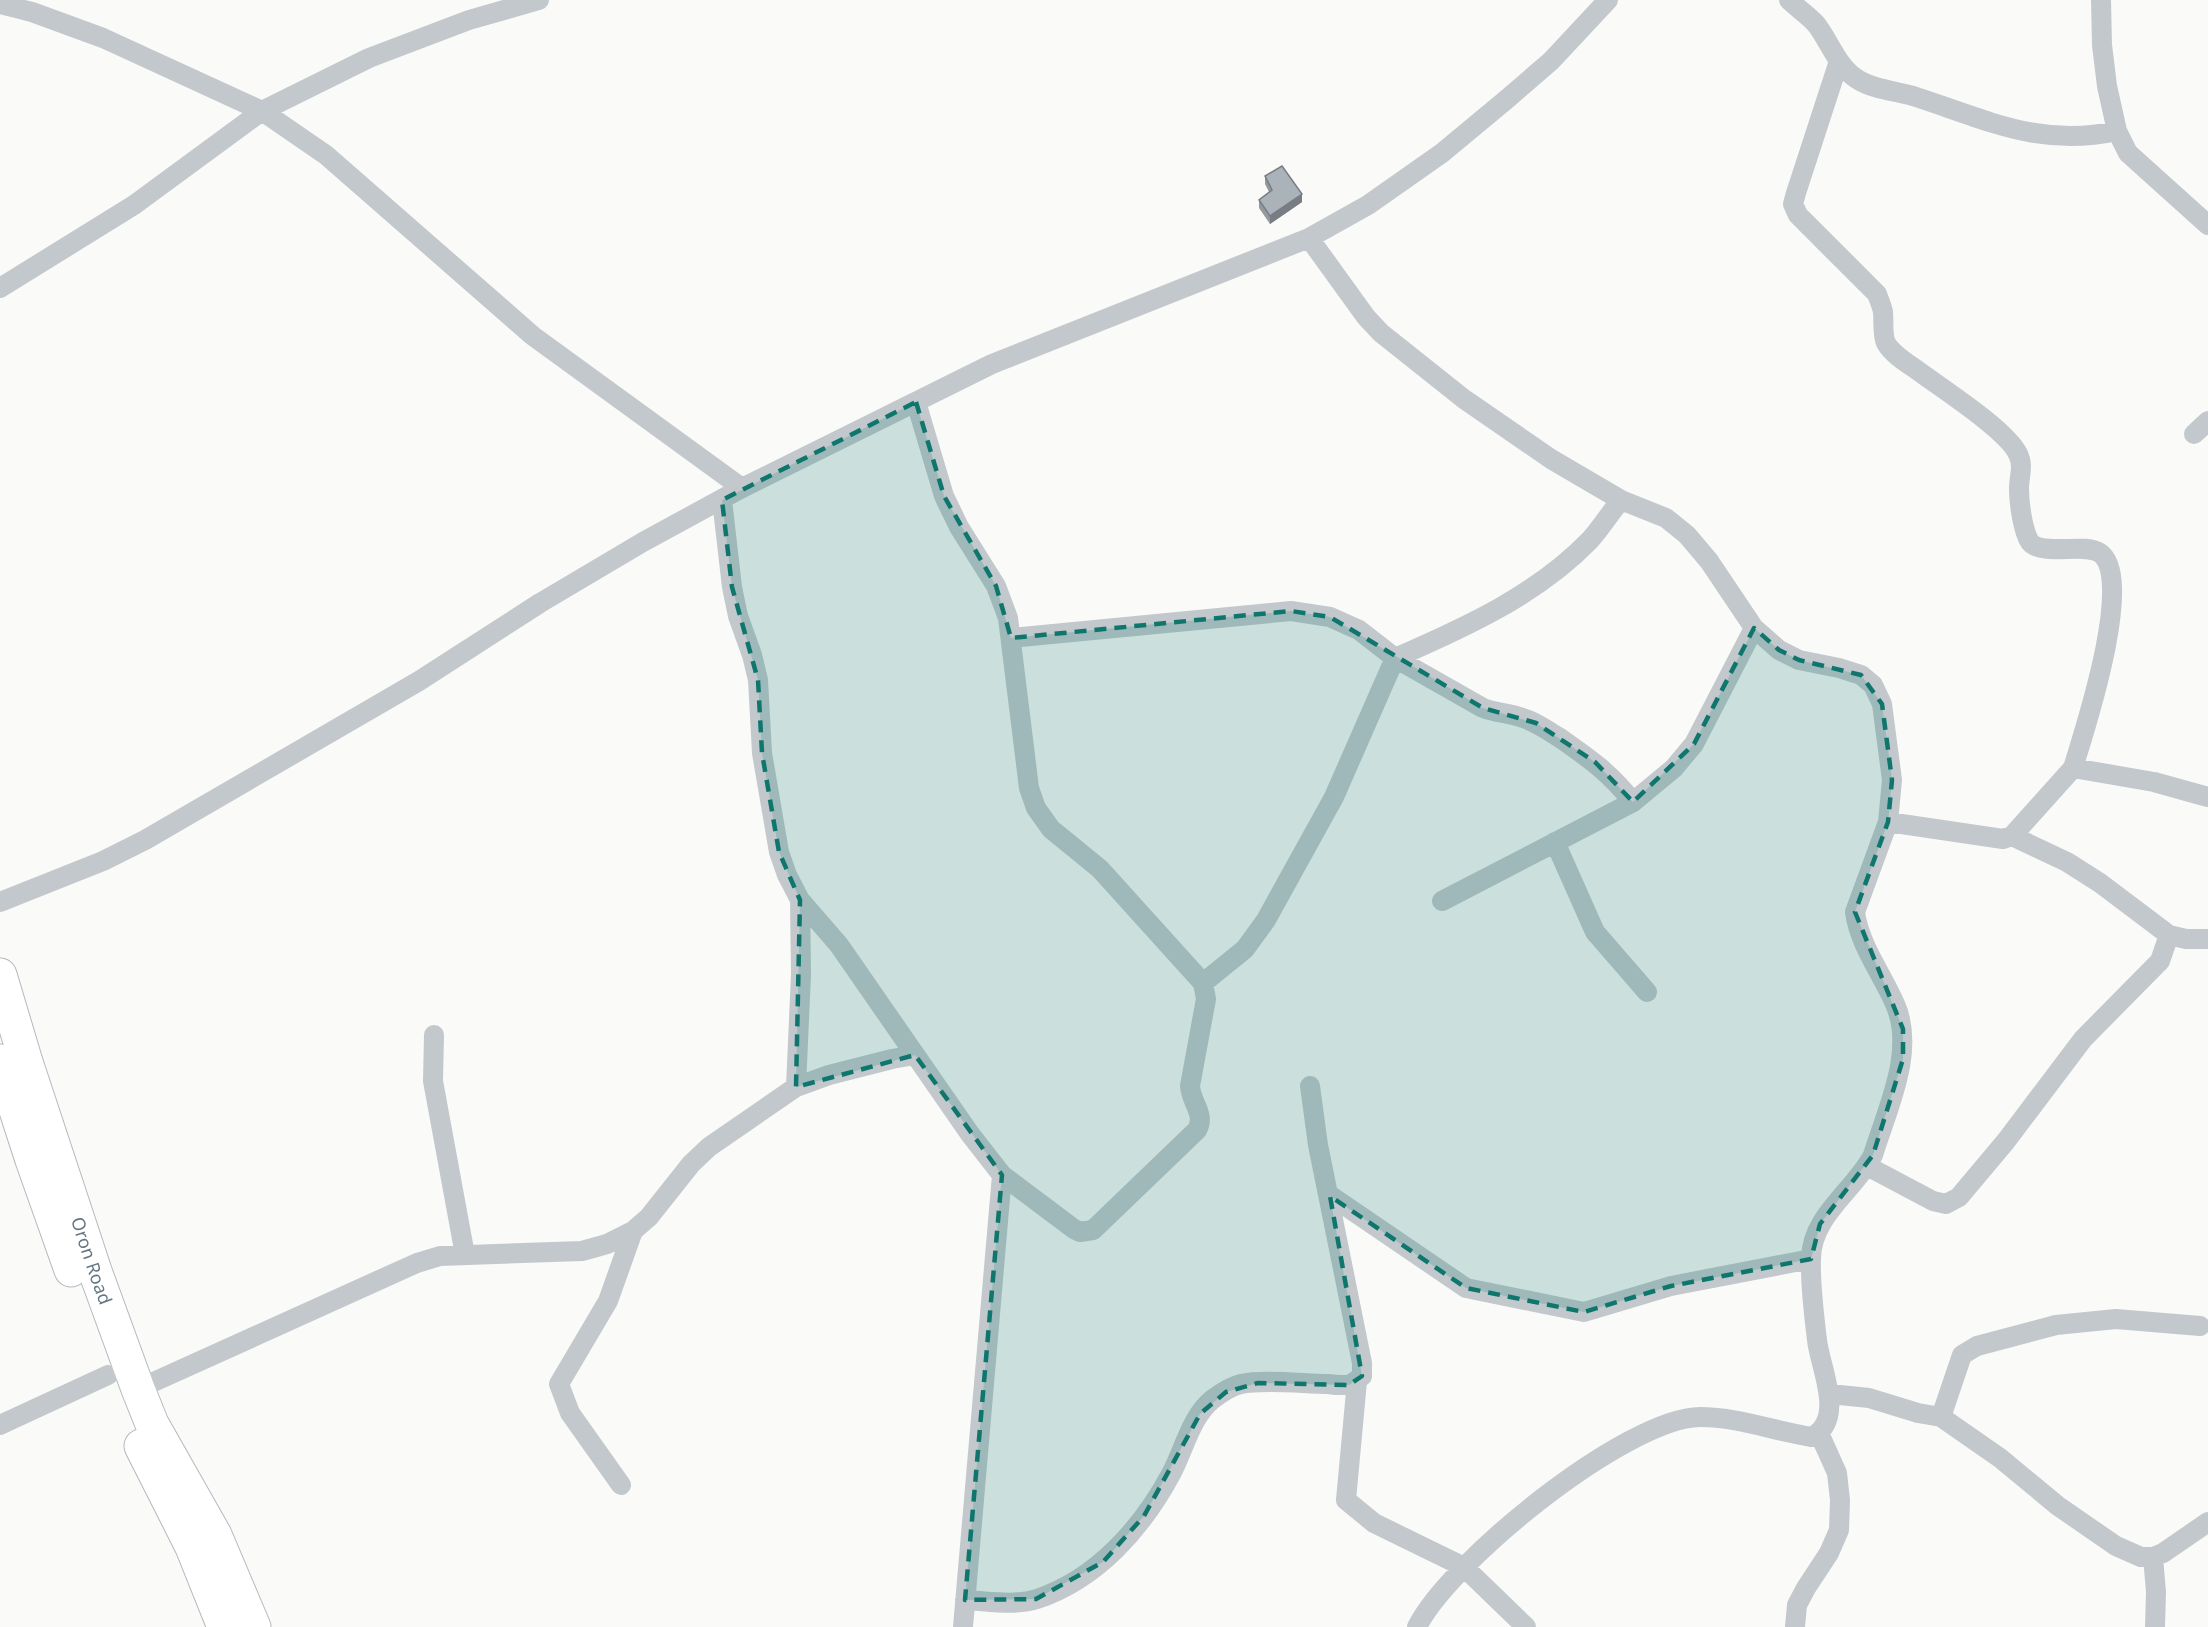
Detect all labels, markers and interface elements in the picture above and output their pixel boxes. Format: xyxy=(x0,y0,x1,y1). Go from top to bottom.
street label: Oron Road xyxy=(66,1214,118,1308)

